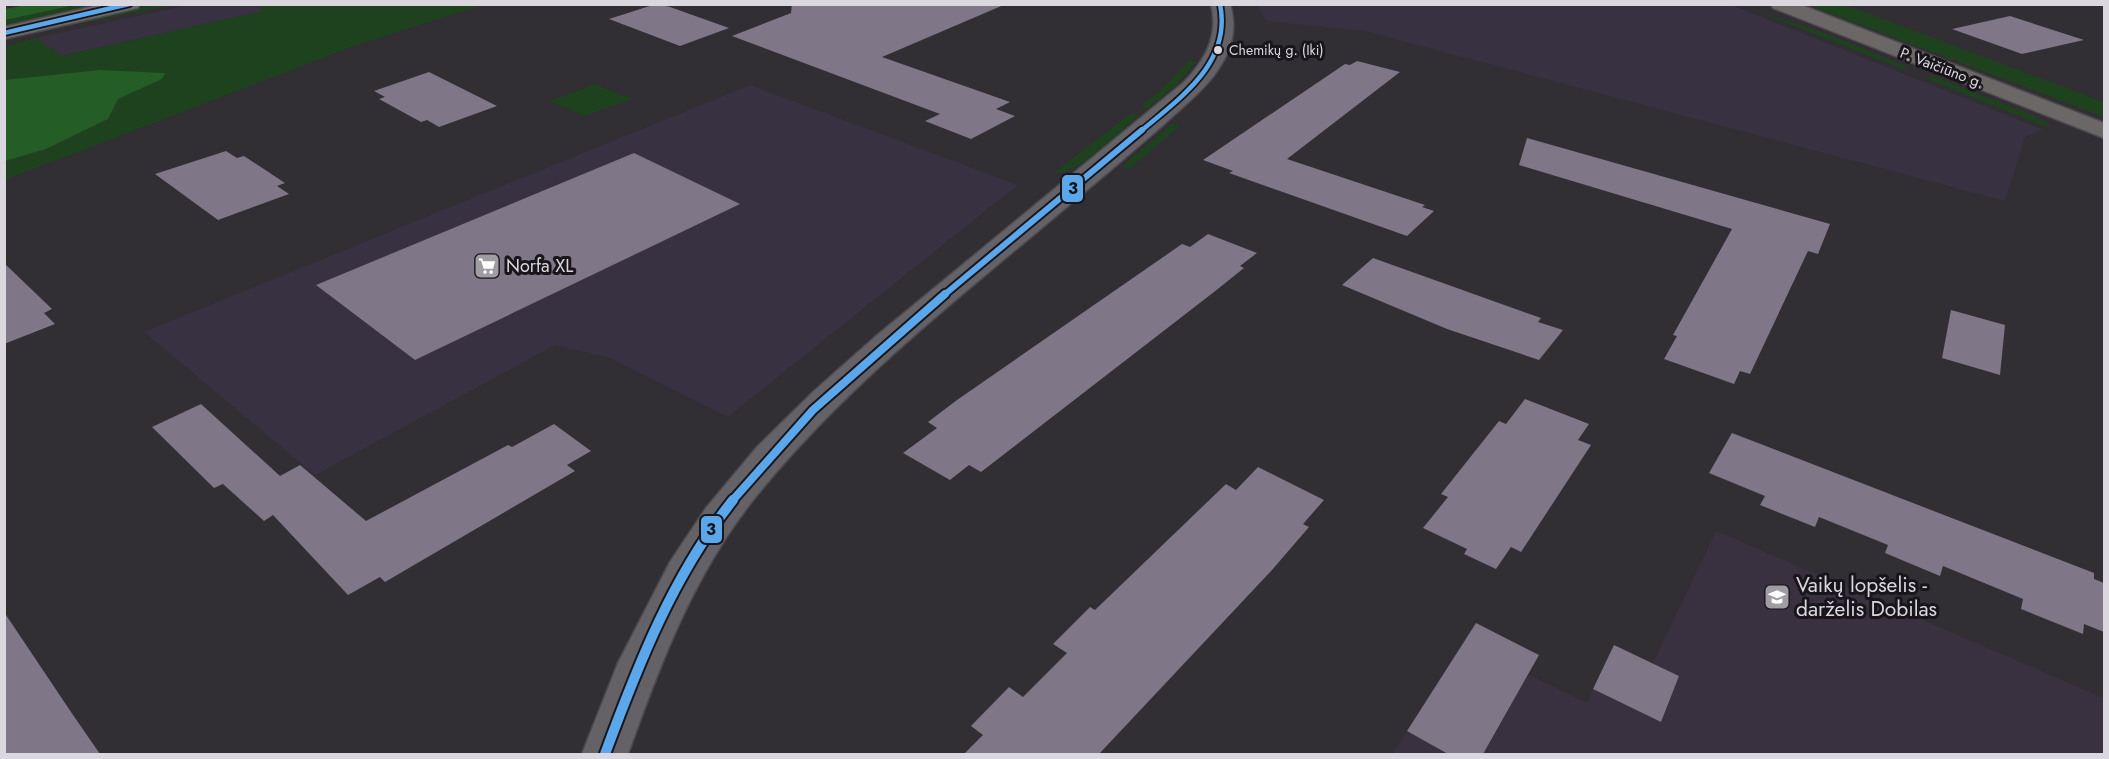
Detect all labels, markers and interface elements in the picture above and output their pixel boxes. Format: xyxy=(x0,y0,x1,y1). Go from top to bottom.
place label: Chemikų g. (Iki) xyxy=(1229,40,1324,60)
street label: P. Vaičiūno g. xyxy=(1897,42,1987,94)
marker: Chemikų g. (Iki) xyxy=(1212,44,1224,56)
line badge: 3 xyxy=(1061,174,1084,203)
text: 3 xyxy=(1068,177,1078,200)
supermarket icon: Norfa XL xyxy=(472,251,502,281)
place label: Norfa XL xyxy=(506,253,573,279)
line badge: 3 xyxy=(700,515,723,544)
text: 3 xyxy=(706,518,716,541)
place label: Vaikų lopšelis - darželis Dobilas xyxy=(1796,570,1937,624)
school or university icon: Vaikų lopšelis - darželis Dobilas xyxy=(1762,582,1792,612)

